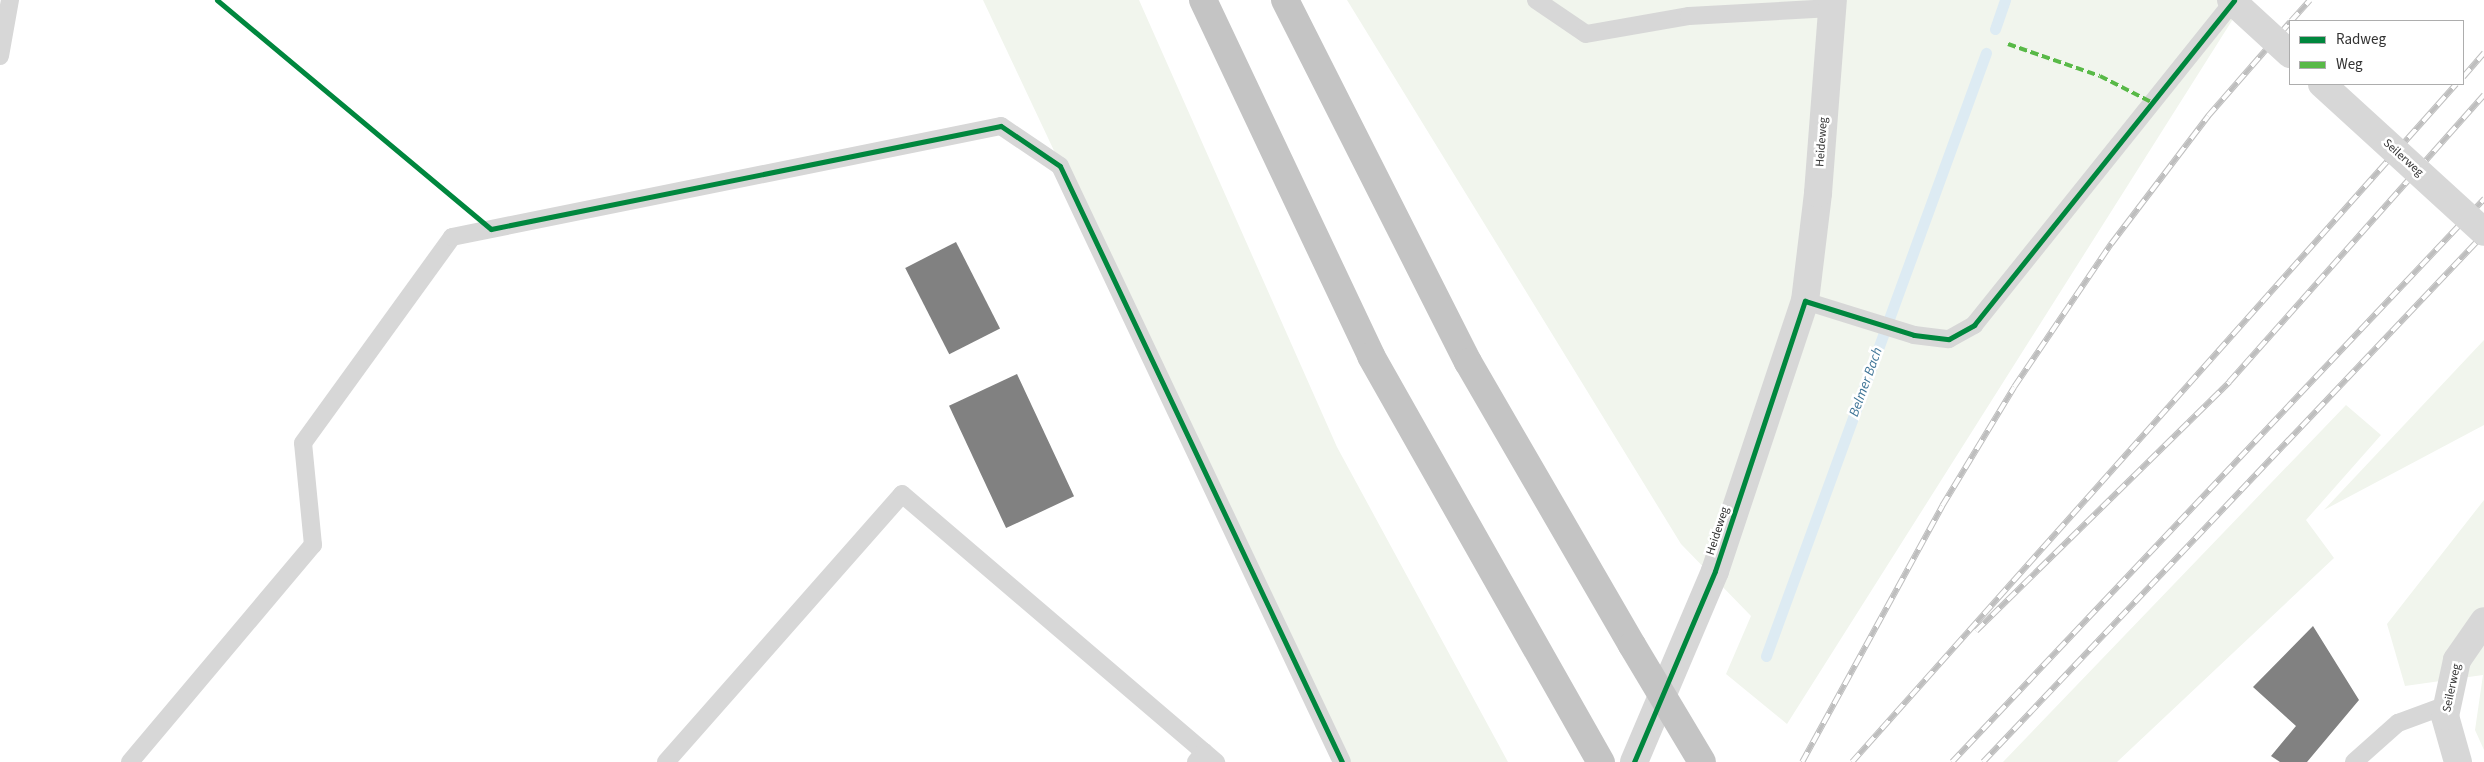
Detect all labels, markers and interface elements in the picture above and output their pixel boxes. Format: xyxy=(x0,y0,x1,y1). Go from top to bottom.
legend xyxy=(2289,20,2464,85)
text: Radweg xyxy=(2336,29,2386,50)
text: Weg xyxy=(2336,54,2363,75)
street label: Heideweg xyxy=(1813,117,1831,167)
street label: Seilerweg xyxy=(2380,136,2426,180)
water label: Belmer Bach xyxy=(1846,345,1886,419)
street label: Heideweg xyxy=(1703,505,1733,557)
street label: Seilerweg xyxy=(2440,662,2464,714)

